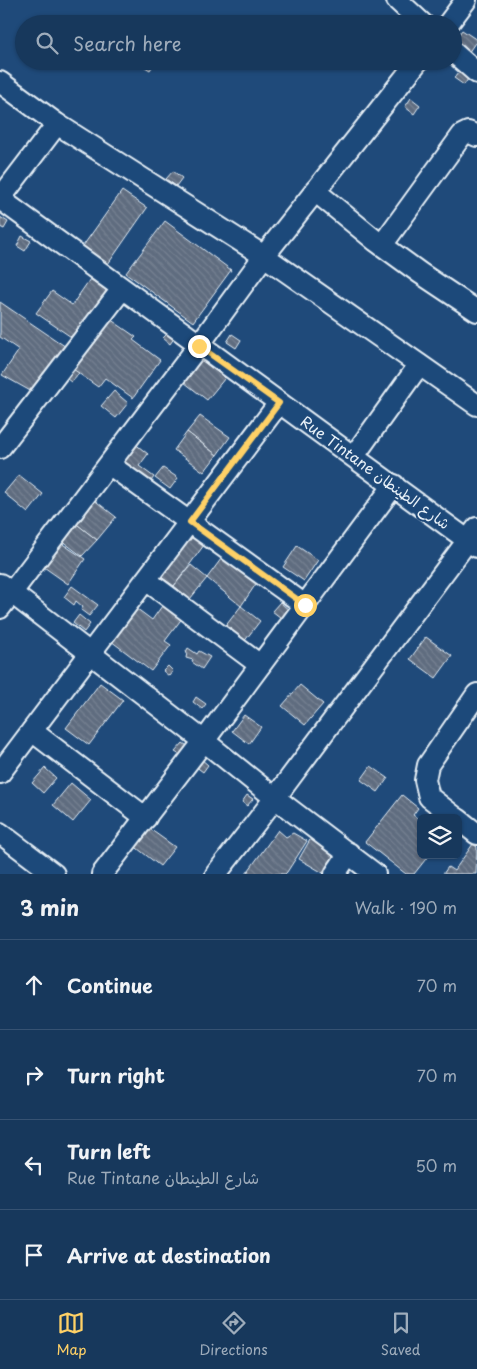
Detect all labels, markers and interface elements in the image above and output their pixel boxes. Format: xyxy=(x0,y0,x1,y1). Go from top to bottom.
search box xyxy=(15,15,462,70)
icon: search xyxy=(33,29,61,57)
text: Search here xyxy=(73,29,182,57)
route end xyxy=(188,335,211,358)
street label: Rue Tintane شارع الطينطان xyxy=(296,410,456,534)
route start xyxy=(294,594,317,617)
map controls xyxy=(417,814,462,859)
button: layers xyxy=(417,814,462,859)
text: 3 min xyxy=(20,891,79,923)
text: Walk · 190 m xyxy=(355,895,457,919)
icon: ahead xyxy=(20,971,48,999)
text: Continue xyxy=(67,971,153,999)
text: 70 m xyxy=(417,973,457,997)
icon: right xyxy=(20,1061,48,1089)
text: Turn right xyxy=(67,1061,165,1089)
text: 70 m xyxy=(417,1063,457,1087)
text: Turn left xyxy=(67,1137,151,1165)
icon: left xyxy=(20,1151,48,1179)
text: 50 m xyxy=(416,1153,457,1177)
text: Rue Tintane شارع الطينطان xyxy=(67,1165,259,1189)
icon: arrive xyxy=(20,1241,48,1269)
text: Arrive at destination xyxy=(67,1241,271,1269)
tab: Map xyxy=(57,1309,86,1360)
tab: Directions xyxy=(200,1309,268,1360)
tab: Saved xyxy=(381,1309,420,1360)

